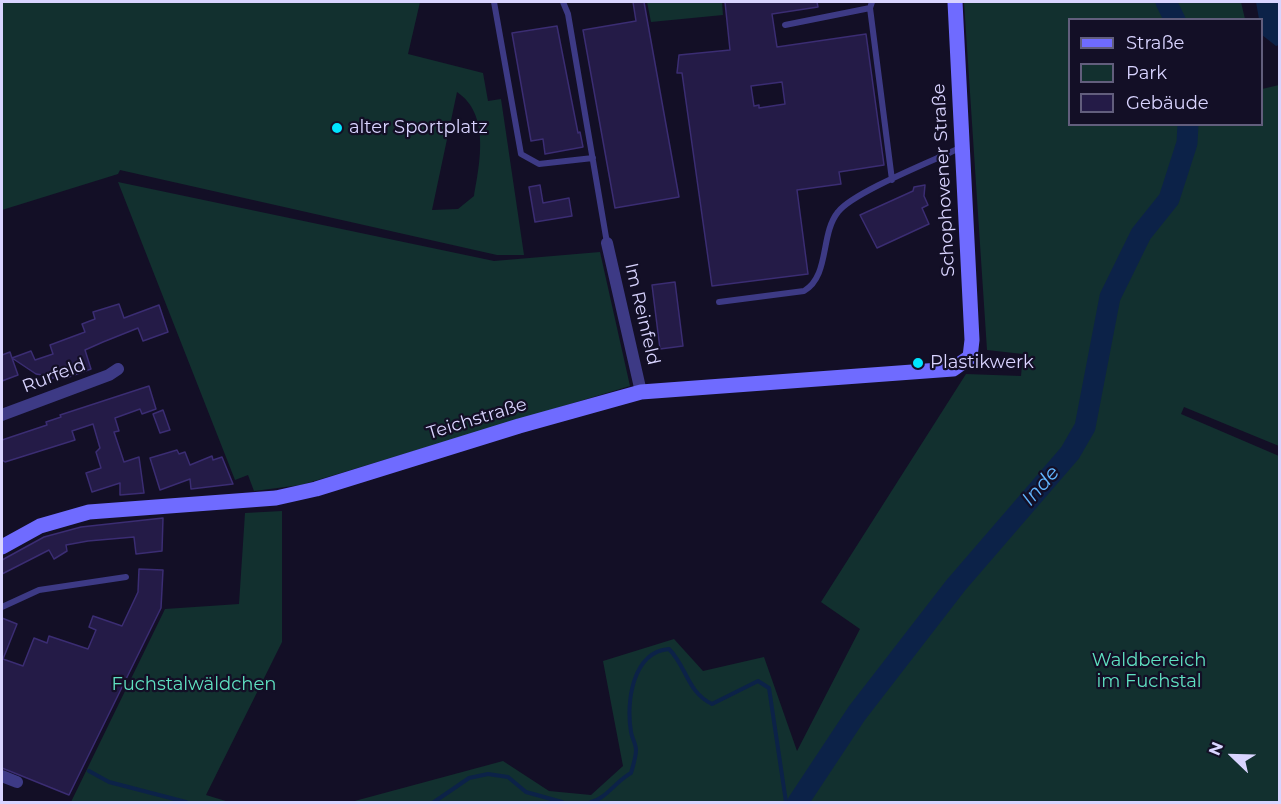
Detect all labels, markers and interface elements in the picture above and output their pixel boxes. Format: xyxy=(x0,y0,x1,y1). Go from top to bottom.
legend xyxy=(1068,18,1263,126)
text: Straße xyxy=(1126,32,1184,54)
text: Park xyxy=(1126,62,1167,84)
street label: Schophovener Straße xyxy=(928,83,960,277)
text: Gebäude xyxy=(1126,92,1209,114)
place label: alter Sportplatz xyxy=(349,117,488,139)
marker: alter Sportplatz xyxy=(330,121,344,135)
street label: Im Reinfeld xyxy=(620,261,664,367)
place label: Plastikwerk xyxy=(930,352,1034,374)
street label: Rurfeld xyxy=(19,354,89,398)
marker: Plastikwerk xyxy=(911,356,925,370)
street label: Teichstraße xyxy=(424,394,530,444)
water label: Inde xyxy=(1017,461,1065,511)
park label: Waldbereich im Fuchstal xyxy=(1092,650,1206,692)
park label: Fuchstalwäldchen xyxy=(112,674,276,696)
north arrow xyxy=(1203,726,1263,786)
text: N xyxy=(1205,739,1227,758)

